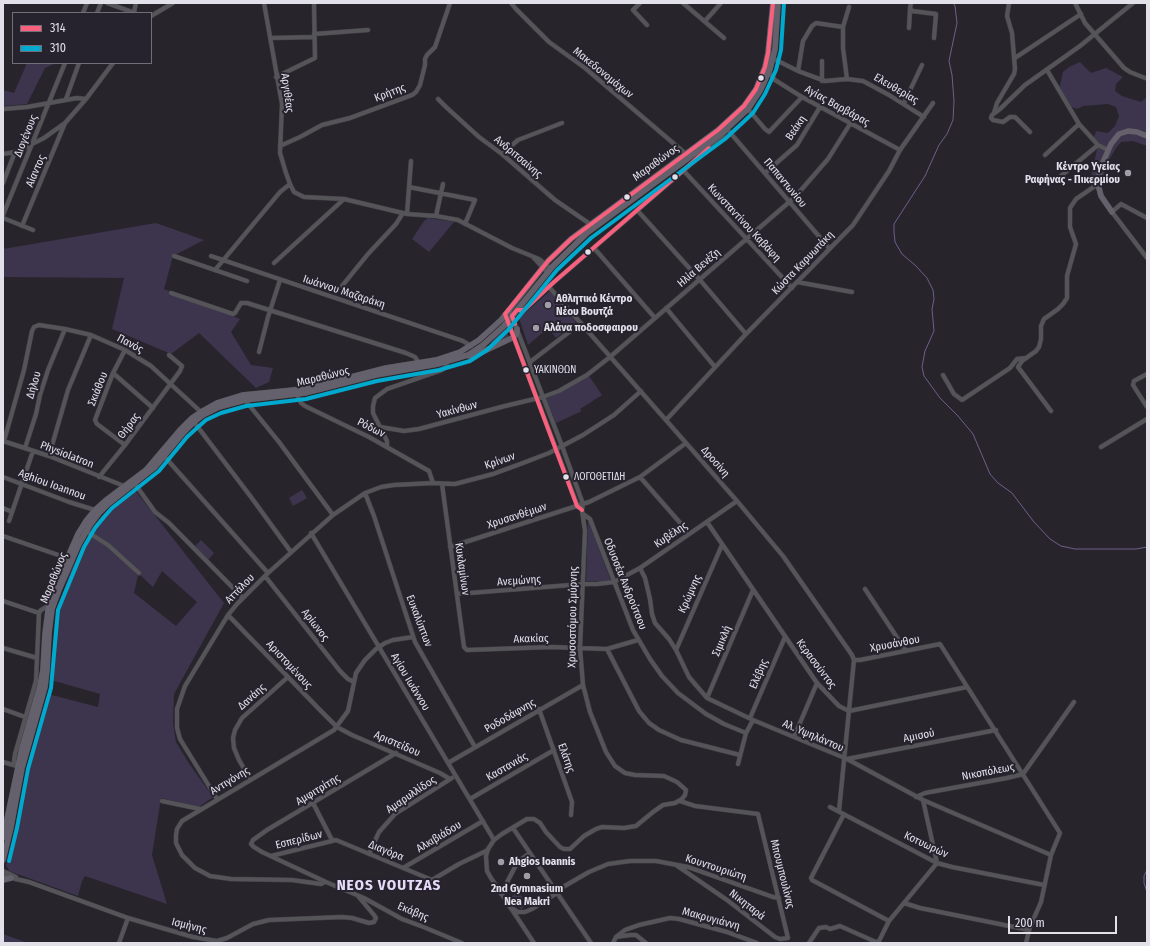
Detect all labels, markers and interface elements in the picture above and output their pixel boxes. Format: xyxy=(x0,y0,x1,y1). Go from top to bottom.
legend xyxy=(12,12,152,64)
text: 314 xyxy=(50,21,66,35)
text: 310 xyxy=(50,41,66,55)
street label: Μακεδονομάχων xyxy=(570,45,636,101)
street label: Ελευθερίας xyxy=(871,71,921,107)
street label: Αργιθέας xyxy=(278,72,296,114)
unlabelled marker xyxy=(756,73,766,83)
street label: Κρήτης xyxy=(373,81,407,105)
street label: Αγίας Βαρβάρας xyxy=(802,83,872,129)
street label: Διογένους xyxy=(12,113,40,159)
street label: Βεάκη xyxy=(783,113,809,143)
street label: Ανδριτσαίνης xyxy=(491,133,545,181)
street label: Μαραθώνος xyxy=(630,142,682,184)
street label: Αίαντος xyxy=(23,153,49,189)
street label: Παπαντωνίου xyxy=(761,156,809,210)
place label: Κέντρο Υγείας Ραφήνας - Πικερμίου xyxy=(1025,160,1120,186)
marker: Κέντρο Υγείας Ραφήνας - Πικερμίου xyxy=(1123,168,1133,178)
unlabelled marker xyxy=(670,172,680,182)
street label: Κωνσταντίνου Καβάφη xyxy=(705,181,783,265)
unlabelled marker xyxy=(622,192,632,202)
street label: Κώστα Καρυωτάκη xyxy=(769,228,837,298)
street label: Ηλία Βενέζη xyxy=(675,246,723,290)
unlabelled marker xyxy=(583,247,593,257)
street label: Ιωάννου Μαζαράκη xyxy=(301,272,387,312)
place label: Αθλητικό Κέντρο Νέου Βουτζά xyxy=(556,292,632,318)
marker: Αθλητικό Κέντρο Νέου Βουτζά xyxy=(543,300,553,310)
place label: Αλάνα ποδοσφαιρου xyxy=(544,321,638,335)
marker: Αλάνα ποδοσφαιρου xyxy=(531,323,541,333)
street label: Πανός xyxy=(115,332,145,356)
street label: Μαραθώνος xyxy=(295,364,351,390)
place label: ΥΑΚΙΝΘΩΝ xyxy=(534,364,576,376)
marker: ΥΑΚΙΝΘΩΝ xyxy=(521,365,531,375)
street label: Δήλου xyxy=(24,370,44,400)
street label: Σκιάθου xyxy=(85,370,111,408)
street label: Υακίνθων xyxy=(435,398,479,422)
street label: Θήρας xyxy=(115,410,143,442)
street label: Ρόδων xyxy=(355,415,387,441)
street label: Physiolatron xyxy=(38,439,96,471)
street label: Δροσίνη xyxy=(698,444,732,480)
street label: Κρίνων xyxy=(483,450,517,472)
street label: Aghiou Ioannou xyxy=(17,467,87,503)
place label: ΛΟΓΟΘΕΤΙΔΗ xyxy=(574,471,625,483)
marker: ΛΟΓΟΘΕΤΙΔΗ xyxy=(561,472,571,482)
street label: Χρυσανθέμων xyxy=(485,500,549,532)
street label: Κυβέλης xyxy=(652,519,690,551)
street label: Οδυσσέα Ανδρούτσου xyxy=(601,536,649,632)
street label: Κυκλαμίνων xyxy=(452,542,472,596)
street label: Μαραθώνος xyxy=(38,551,70,605)
street label: Χρυσοστόμου Σμύρνης xyxy=(566,566,580,668)
street label: Αττάλου xyxy=(223,571,257,607)
street label: Ανεμώνης xyxy=(497,573,541,589)
street label: Κρώμνης xyxy=(676,573,704,615)
street label: Ευκαλύπτων xyxy=(403,593,435,649)
street label: Αρίωνος xyxy=(298,606,332,644)
street label: Σιμικλή xyxy=(710,624,734,658)
street label: Ακακίας xyxy=(513,632,549,646)
street label: Χρυσάνθου xyxy=(869,633,921,655)
street label: Κερασούντος xyxy=(793,637,839,691)
street label: Αριστομένους xyxy=(263,638,315,692)
street label: Αγίου Ιωάννου xyxy=(388,651,432,713)
street label: Ελέβης xyxy=(747,657,771,691)
street label: Δανάης xyxy=(235,681,269,713)
street label: Ροδοδάφνης xyxy=(482,696,538,736)
street label: Αλ. Υψηλάντου xyxy=(780,717,846,755)
street label: Αμισού xyxy=(902,727,936,745)
street label: Αριστείδου xyxy=(372,728,422,760)
street label: Ελάτης xyxy=(555,741,577,775)
street label: Καστανιάς xyxy=(484,750,530,784)
street label: Νικοπόλεως xyxy=(961,760,1015,784)
street label: Αντιγόνης xyxy=(208,764,252,798)
street label: Αμφιτρίτης xyxy=(293,772,343,808)
street label: Αμαρυλλίδος xyxy=(383,773,439,817)
street label: Αλκιβιάδου xyxy=(414,818,464,856)
street label: Εσπερίδων xyxy=(274,828,324,852)
street label: Κοτυωρών xyxy=(902,829,950,861)
street label: Διαγόρα xyxy=(366,838,406,864)
street label: Μπουμπουλίνας xyxy=(767,838,797,910)
street label: Κουντουριώτη xyxy=(684,852,748,884)
place label: Ahgios Ioannis xyxy=(509,855,575,869)
marker: Ahgios Ioannis xyxy=(496,857,506,867)
marker: 2nd Gymnasium Nea Makri xyxy=(522,871,532,881)
district label: NEOS VOUTZAS xyxy=(337,877,441,895)
place label: 2nd Gymnasium Nea Makri xyxy=(491,882,563,908)
street label: Νικηταρά xyxy=(726,887,768,923)
street label: Εκάβης xyxy=(395,900,431,924)
street label: Μακρυγιάννη xyxy=(681,905,741,933)
scale bar xyxy=(1010,908,1119,934)
street label: Ισμήνης xyxy=(170,915,208,937)
text: 200 m xyxy=(1015,916,1045,930)

